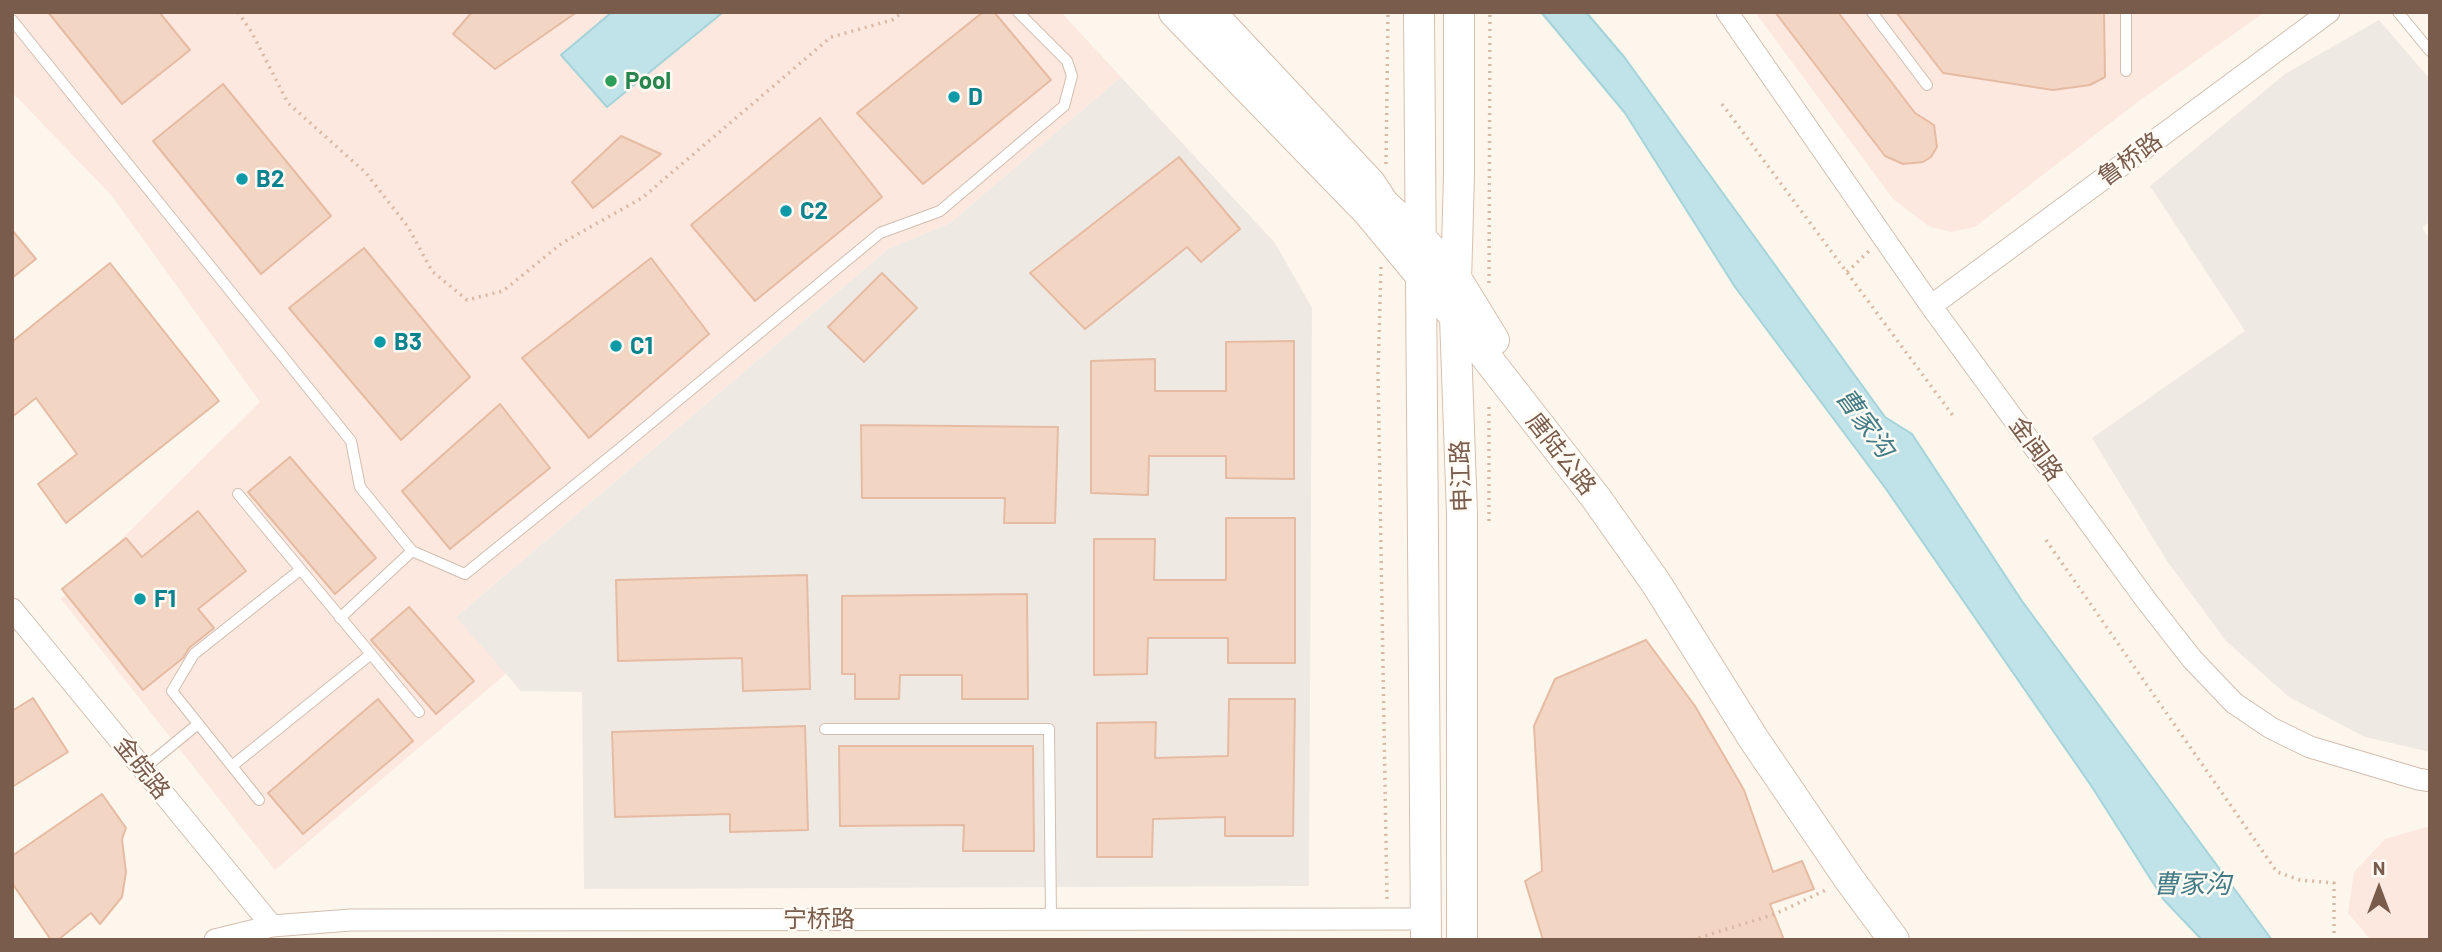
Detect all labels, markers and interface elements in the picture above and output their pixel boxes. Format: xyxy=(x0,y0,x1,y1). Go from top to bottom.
place label: Pool xyxy=(625,67,671,95)
marker: Pool xyxy=(603,73,619,89)
place label: D xyxy=(968,83,983,111)
marker: D xyxy=(946,89,962,105)
street label: 鲁桥路 xyxy=(2092,126,2168,192)
place label: B2 xyxy=(256,165,284,193)
marker: B2 xyxy=(234,171,250,187)
place label: C2 xyxy=(800,197,828,225)
marker: C2 xyxy=(778,203,794,219)
place label: B3 xyxy=(394,328,422,356)
place label: C1 xyxy=(630,332,653,360)
marker: B3 xyxy=(372,334,388,350)
marker: C1 xyxy=(608,338,624,354)
water label: 曹家沟 xyxy=(1829,382,1901,464)
street label: 唐陆公路 xyxy=(1520,407,1602,501)
street label: 金闽路 xyxy=(2003,411,2069,487)
street label: 申江路 xyxy=(1445,440,1477,512)
place label: F1 xyxy=(154,585,176,613)
marker: F1 xyxy=(132,591,148,607)
street label: 金皖路 xyxy=(108,731,176,805)
north arrow xyxy=(2344,854,2414,924)
text: N xyxy=(2373,856,2385,879)
water label: 曹家沟 xyxy=(2153,868,2231,900)
street label: 宁桥路 xyxy=(783,905,855,933)

